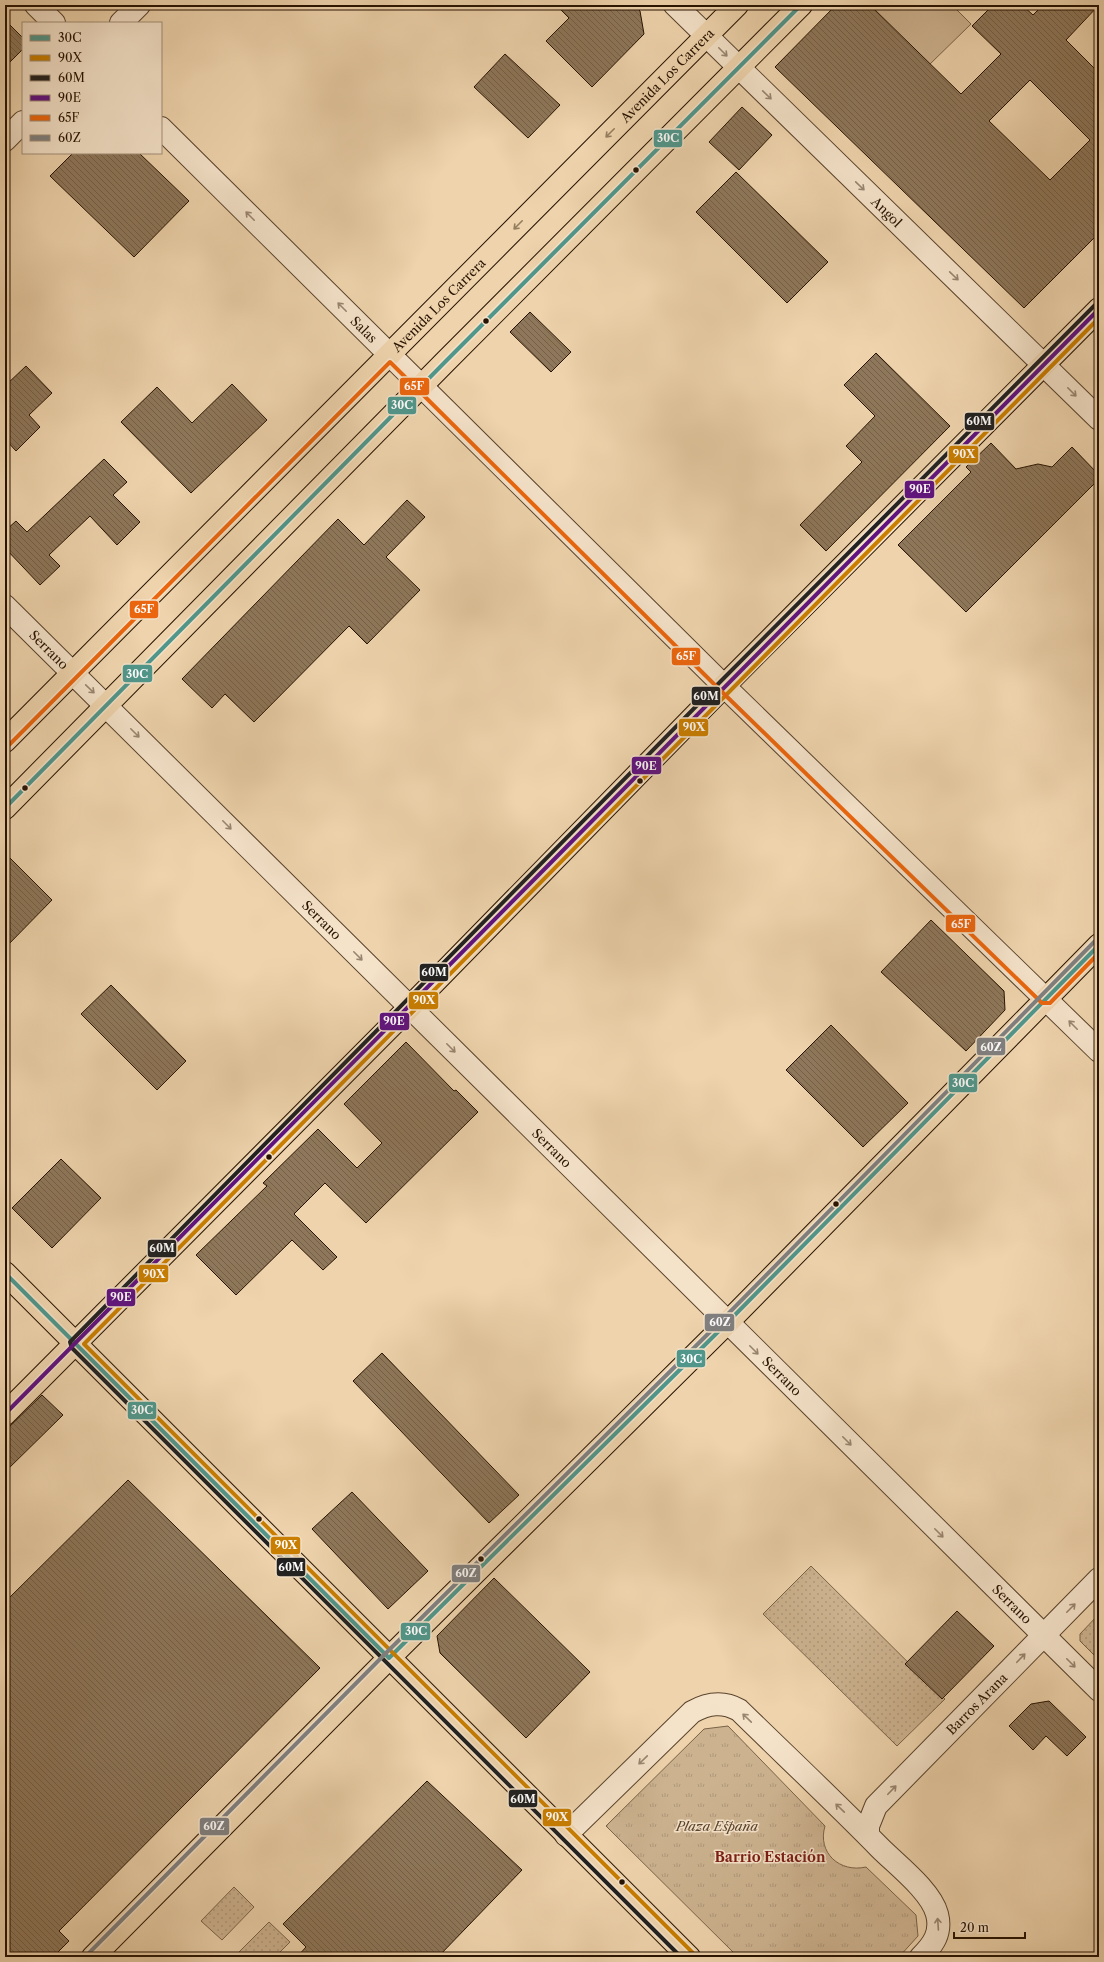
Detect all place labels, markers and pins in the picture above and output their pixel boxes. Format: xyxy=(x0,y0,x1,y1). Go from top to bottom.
unlabelled marker xyxy=(631,165,641,175)
unlabelled marker xyxy=(481,316,491,326)
unlabelled marker xyxy=(635,776,645,786)
unlabelled marker xyxy=(20,783,30,793)
unlabelled marker xyxy=(264,1152,274,1162)
unlabelled marker xyxy=(831,1199,841,1209)
unlabelled marker xyxy=(254,1514,264,1524)
unlabelled marker xyxy=(476,1554,486,1564)
unlabelled marker xyxy=(617,1877,627,1887)

